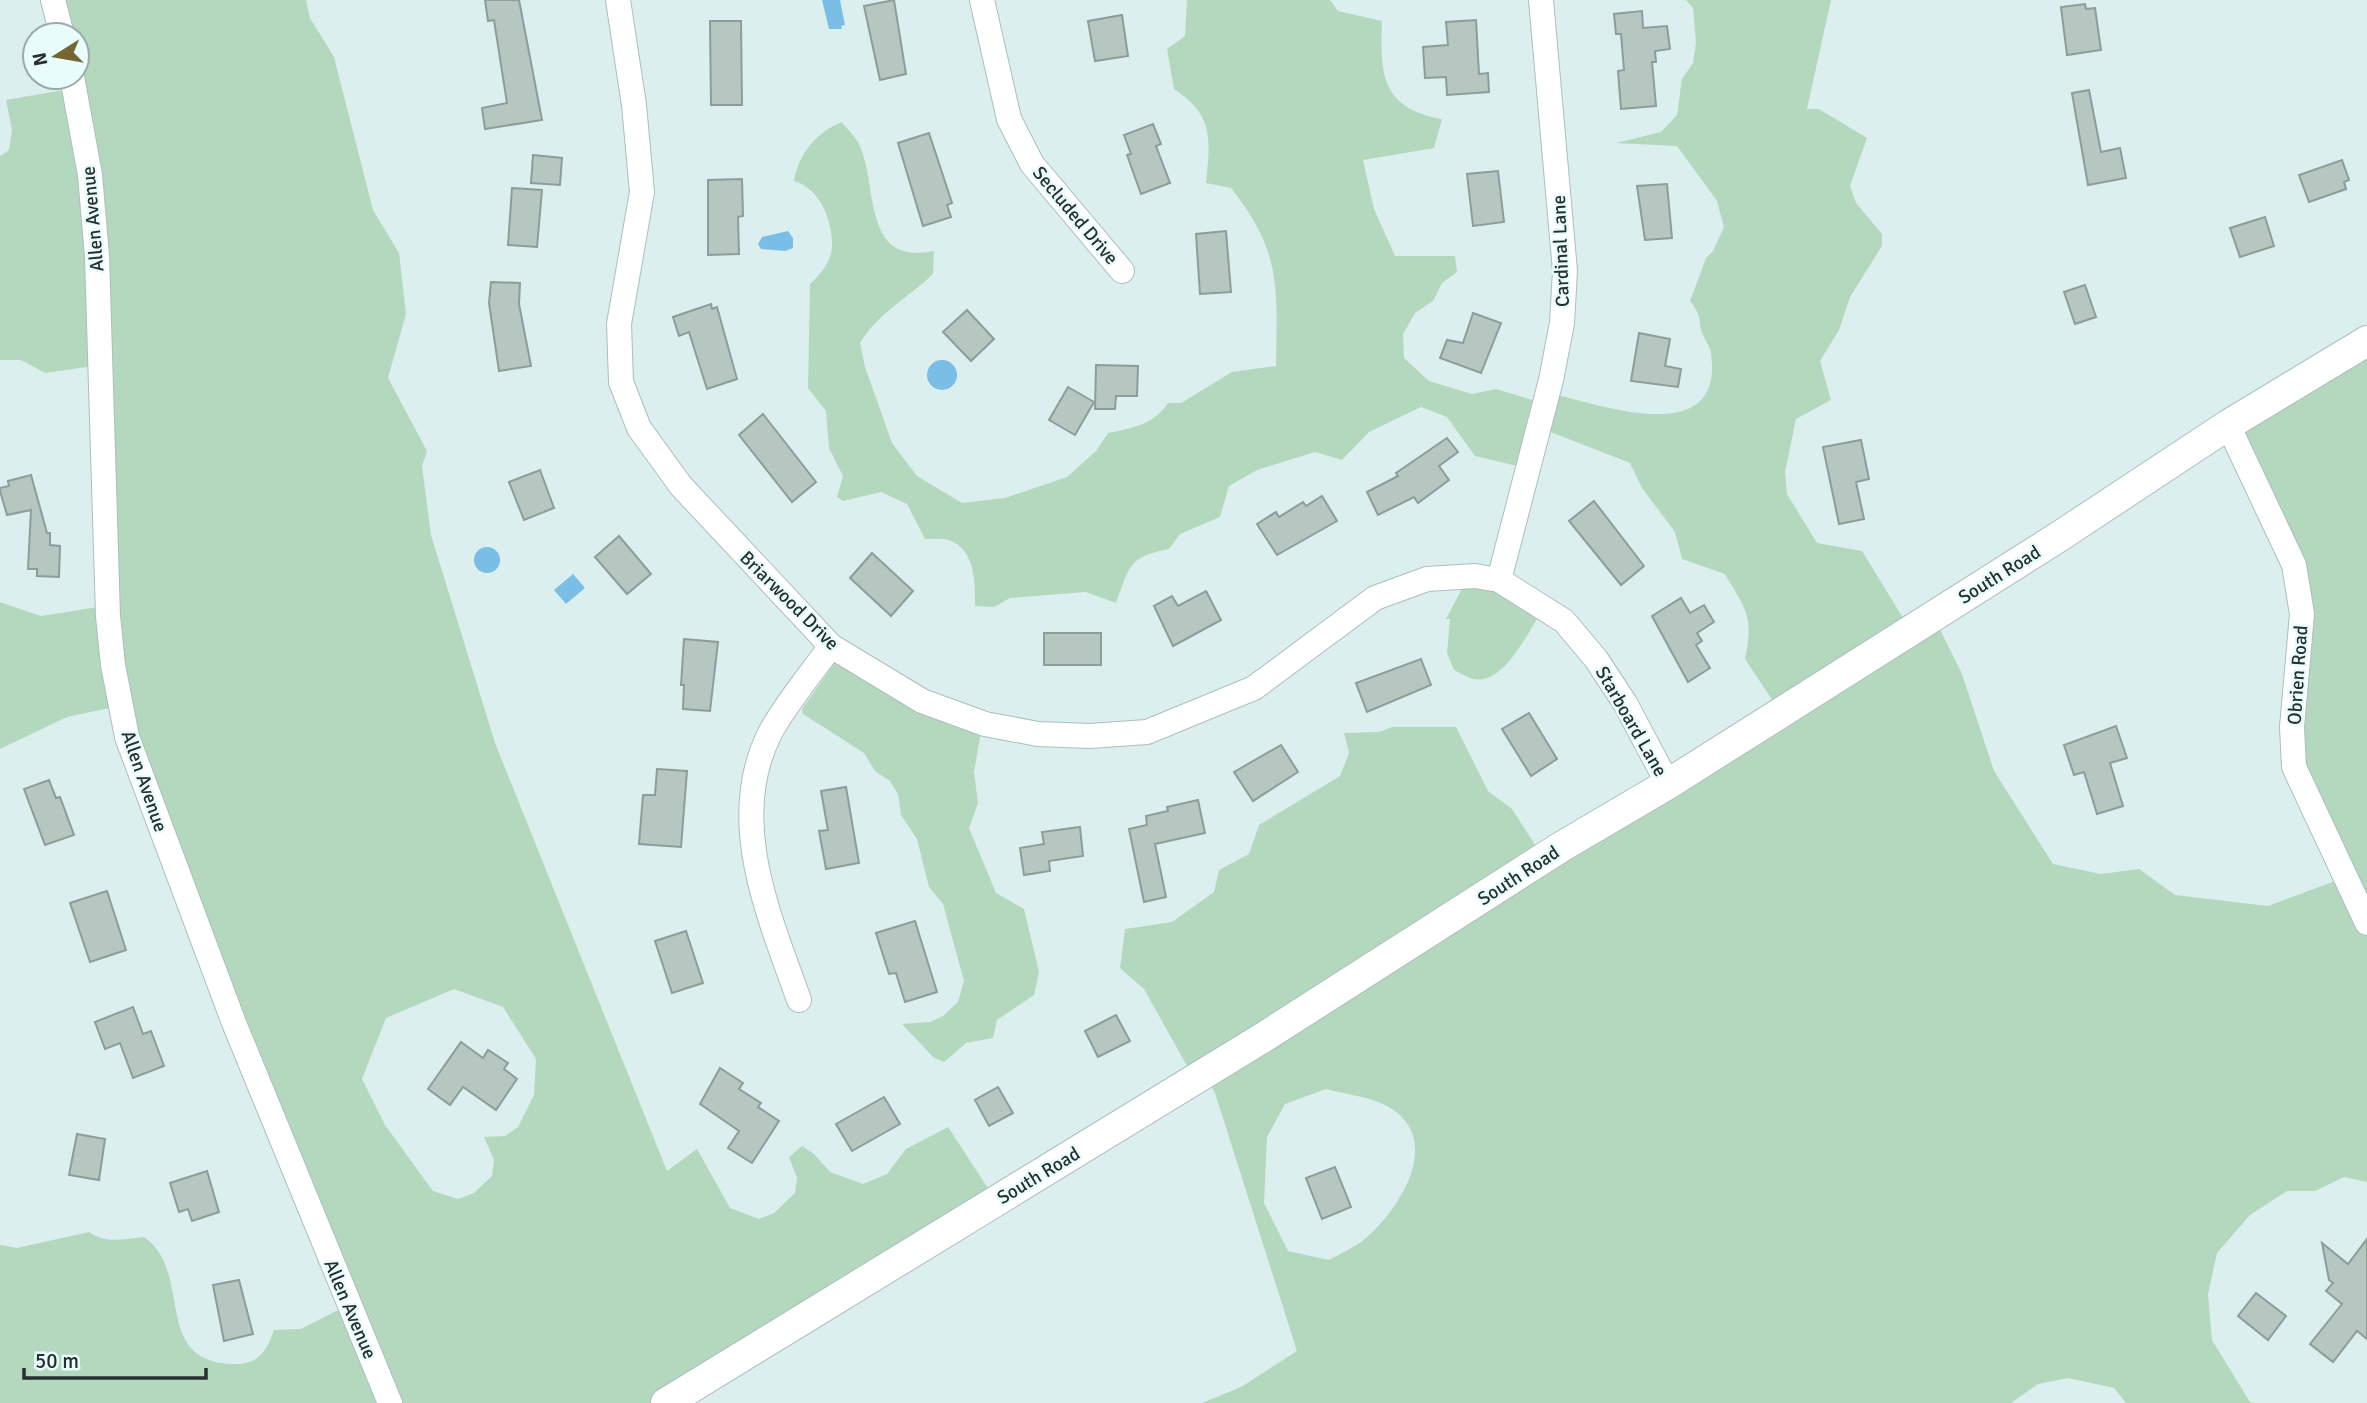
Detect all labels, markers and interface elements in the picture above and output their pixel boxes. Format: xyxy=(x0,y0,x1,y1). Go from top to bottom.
north arrow xyxy=(21,21,91,91)
text: N xyxy=(27,50,53,68)
street label: Secluded Drive xyxy=(1027,162,1123,270)
street label: Allen Avenue xyxy=(76,165,110,273)
street label: Cardinal Lane xyxy=(1547,195,1575,307)
street label: South Road xyxy=(1954,540,2045,610)
street label: Briarwood Drive xyxy=(735,546,844,655)
street label: Obrien Road xyxy=(2283,624,2313,726)
street label: Starboard Lane xyxy=(1590,662,1672,781)
street label: Allen Avenue xyxy=(116,727,173,835)
street label: South Road xyxy=(1473,841,1564,911)
street label: South Road xyxy=(993,1142,1084,1210)
street label: Allen Avenue xyxy=(318,1256,382,1363)
scale bar xyxy=(24,1336,206,1380)
text: 50 m xyxy=(35,1348,79,1374)

